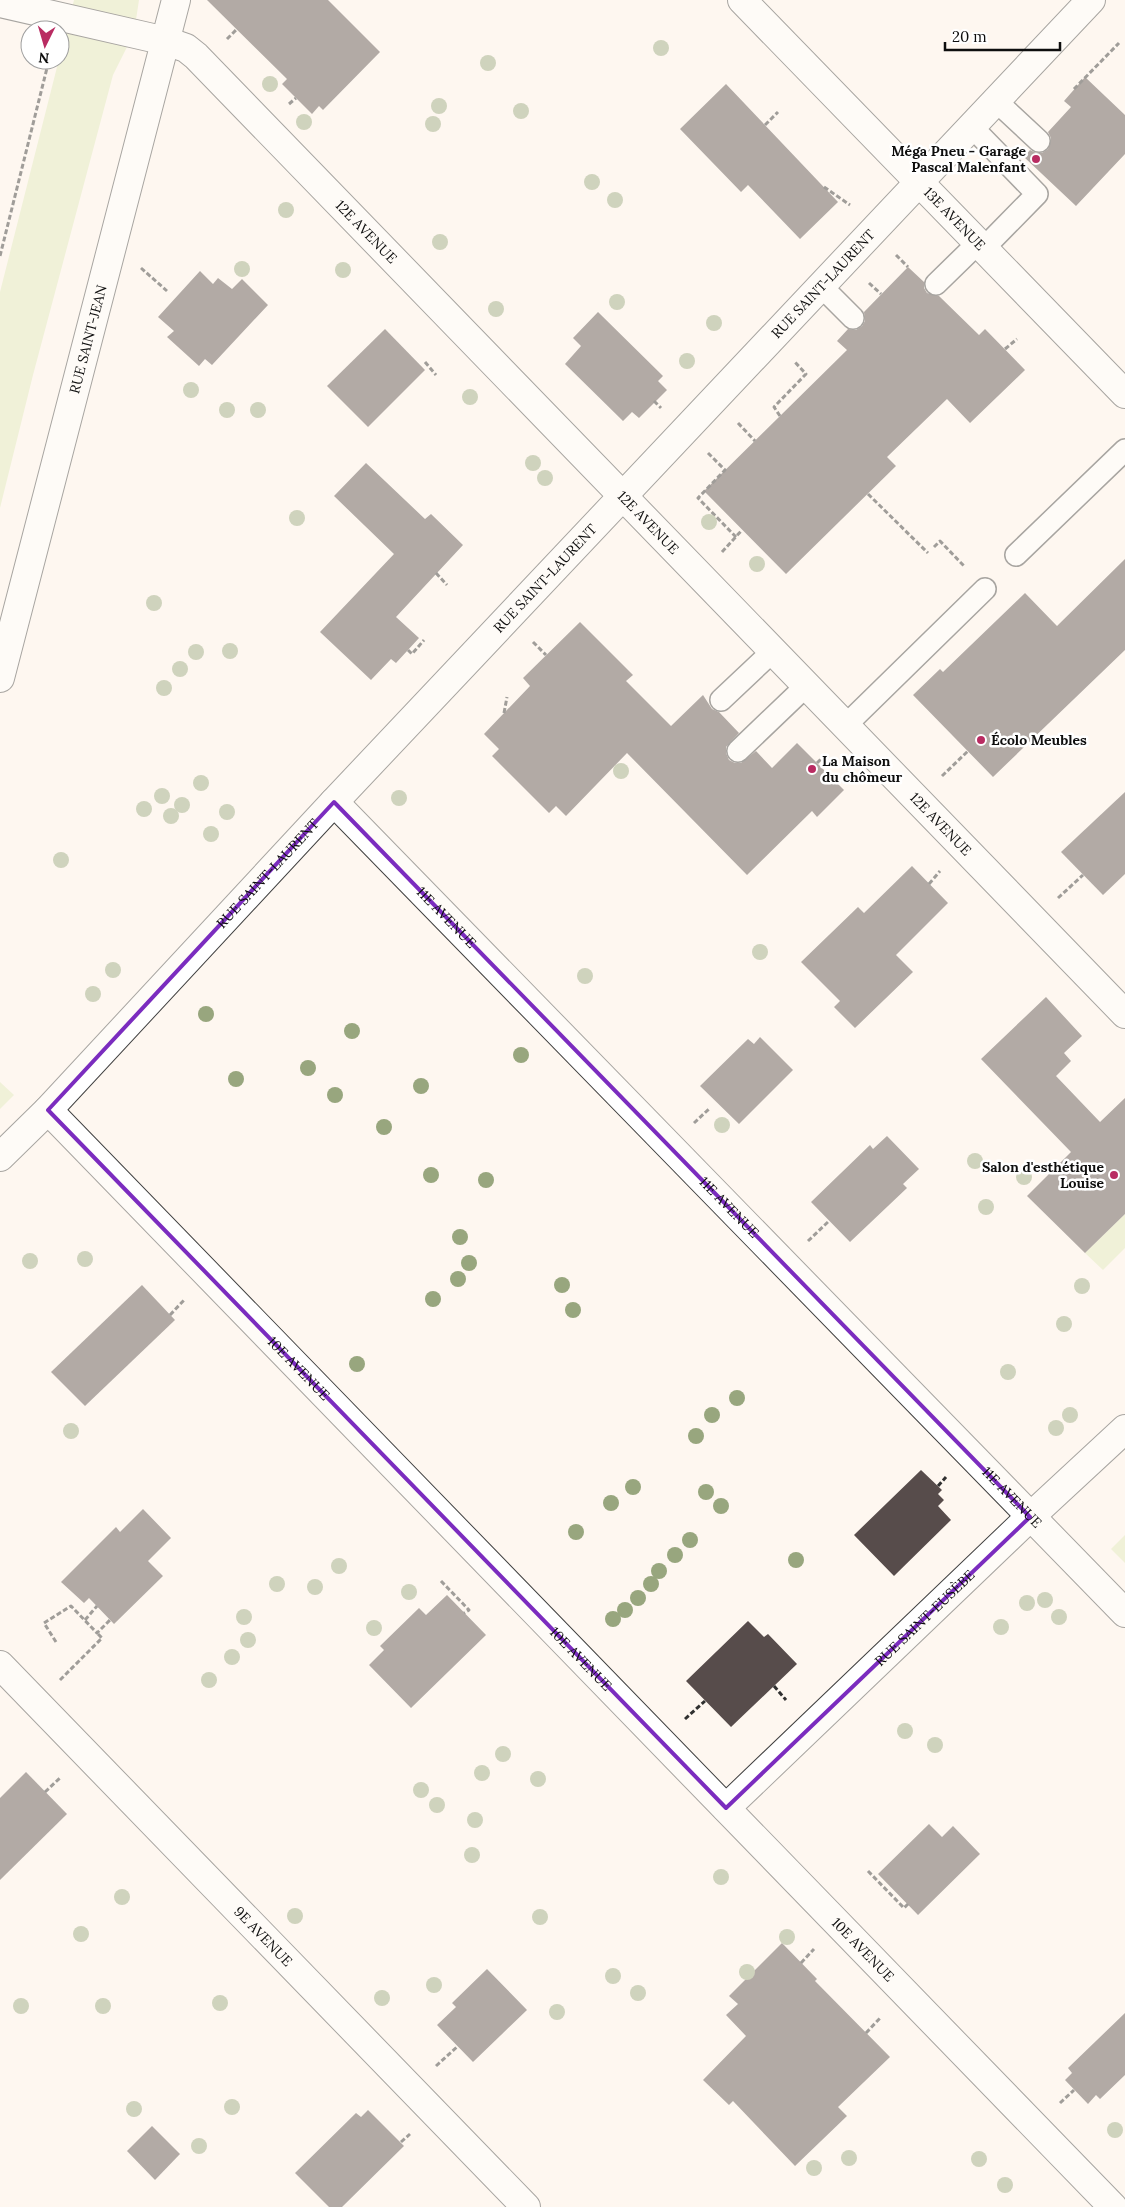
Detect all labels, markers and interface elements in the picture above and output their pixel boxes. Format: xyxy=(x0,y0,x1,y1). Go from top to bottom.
north arrow xyxy=(20,20,70,70)
scale bar xyxy=(945,20,1060,52)
text: 20 m xyxy=(952,27,987,46)
text: N xyxy=(38,48,50,67)
place label: Méga Pneu - Garage Pascal Malenfant xyxy=(891,142,1026,176)
marker: Méga Pneu - Garage Pascal Malenfant xyxy=(1030,153,1042,165)
street label: 13E AVENUE xyxy=(920,183,990,254)
street label: 12E AVENUE xyxy=(332,196,401,267)
street label: RUE SAINT-LAURENT xyxy=(767,226,879,342)
street label: RUE SAINT-JEAN xyxy=(65,283,111,396)
street label: 12E AVENUE xyxy=(614,487,683,558)
street label: RUE SAINT-LAURENT xyxy=(489,520,601,637)
place label: Écolo Meubles xyxy=(991,731,1087,749)
marker: Écolo Meubles xyxy=(975,734,987,746)
place label: La Maison du chômeur xyxy=(822,752,903,786)
marker: La Maison du chômeur xyxy=(806,763,818,775)
street label: 12E AVENUE xyxy=(906,789,976,859)
street label: RUE SAINT-LAURENT xyxy=(212,815,323,932)
street label: 11E AVENUE xyxy=(413,883,481,952)
place label: Salon d'esthétique Louise xyxy=(982,1158,1104,1192)
marker: Salon d'esthétique Louise xyxy=(1108,1169,1120,1181)
street label: 11E AVENUE xyxy=(695,1173,763,1242)
street label: 10E AVENUE xyxy=(264,1333,334,1404)
street label: 11E AVENUE xyxy=(978,1463,1046,1532)
street label: RUE SAINT-EUSÈBE xyxy=(871,1566,979,1670)
street label: 10E AVENUE xyxy=(546,1623,616,1695)
street label: 9E AVENUE xyxy=(230,1903,297,1970)
street label: 10E AVENUE xyxy=(828,1914,898,1985)

